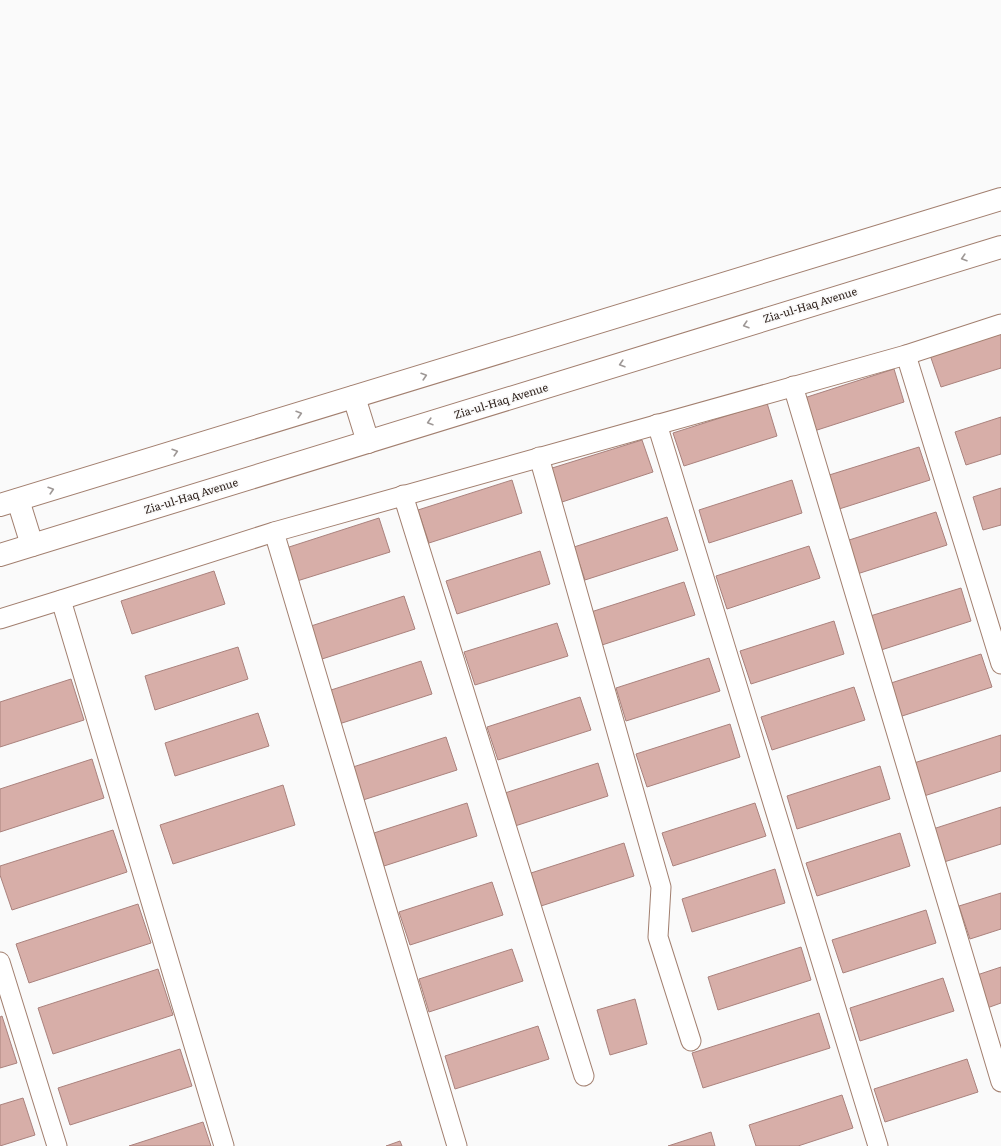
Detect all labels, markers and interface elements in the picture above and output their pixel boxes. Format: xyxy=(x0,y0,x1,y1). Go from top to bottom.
one-way arrow xyxy=(960,253,967,262)
street label: Zia-ul-Haq Avenue xyxy=(761,282,859,326)
one-way arrow xyxy=(743,320,750,329)
one-way arrow xyxy=(618,359,625,367)
one-way arrow xyxy=(420,372,427,381)
street label: Zia-ul-Haq Avenue xyxy=(452,378,550,422)
one-way arrow xyxy=(296,410,303,419)
one-way arrow xyxy=(427,418,434,426)
one-way arrow xyxy=(171,448,178,457)
street label: Zia-ul-Haq Avenue xyxy=(142,473,240,517)
one-way arrow xyxy=(47,486,54,495)

